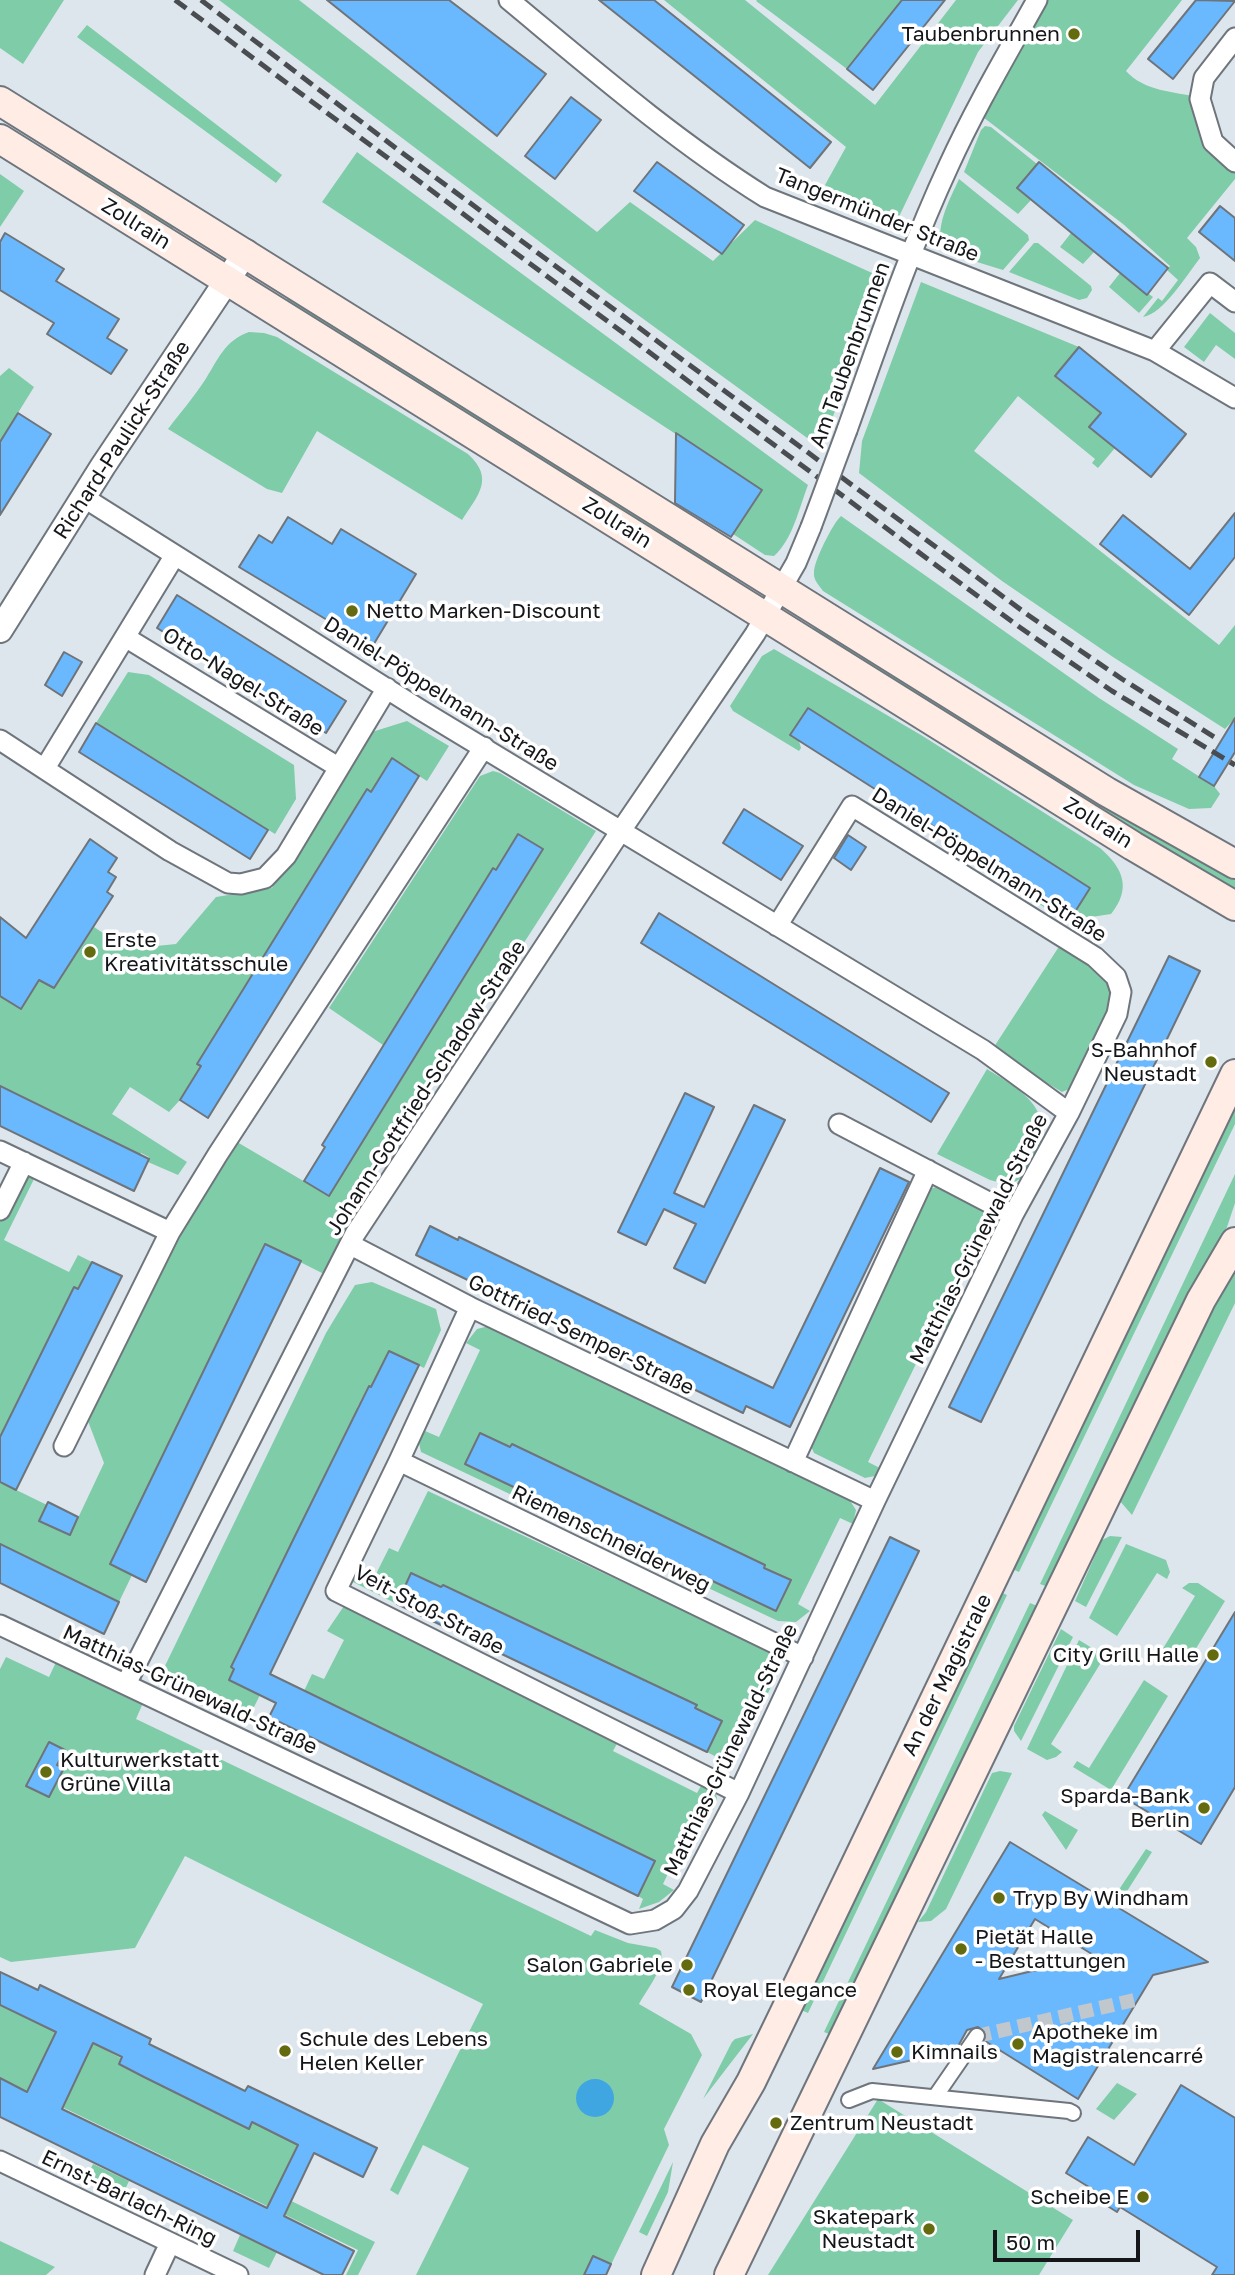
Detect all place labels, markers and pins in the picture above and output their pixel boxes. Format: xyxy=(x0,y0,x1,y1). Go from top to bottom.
place label: Taubenbrunnen xyxy=(902,21,1060,47)
marker: Taubenbrunnen xyxy=(1066,26,1082,42)
place label: Netto Marken-Discount xyxy=(366,598,601,624)
marker: Netto Marken-Discount xyxy=(344,603,360,619)
place label: Erste Kreativitätsschule xyxy=(104,927,288,977)
marker: Erste Kreativitätsschule xyxy=(82,944,98,960)
place label: S-Bahnhof Neustadt xyxy=(1091,1037,1197,1087)
marker: S-Bahnhof Neustadt xyxy=(1203,1054,1219,1070)
place label: City Grill Halle xyxy=(1053,1642,1199,1668)
marker: City Grill Halle xyxy=(1205,1647,1221,1663)
place label: Kulturwerkstatt Grüne Villa xyxy=(60,1747,220,1797)
marker: Kulturwerkstatt Grüne Villa xyxy=(38,1764,54,1780)
place label: Sparda-Bank Berlin xyxy=(1060,1783,1190,1833)
marker: Sparda-Bank Berlin xyxy=(1196,1800,1212,1816)
place label: Tryp By Windham xyxy=(1013,1885,1189,1911)
marker: Tryp By Windham xyxy=(991,1890,1007,1906)
place label: Pietät Halle - Bestattungen xyxy=(975,1924,1126,1974)
marker: Pietät Halle - Bestattungen xyxy=(953,1941,969,1957)
place label: Salon Gabriele xyxy=(526,1952,673,1978)
marker: Salon Gabriele xyxy=(679,1957,695,1973)
place label: Royal Elegance xyxy=(703,1977,857,2003)
marker: Royal Elegance xyxy=(681,1982,697,1998)
place label: Apotheke im Magistralencarré xyxy=(1032,2019,1203,2069)
place label: Schule des Lebens Helen Keller xyxy=(299,2026,488,2076)
marker: Apotheke im Magistralencarré xyxy=(1010,2036,1026,2052)
place label: Kimnails xyxy=(911,2039,998,2065)
marker: Schule des Lebens Helen Keller xyxy=(277,2043,293,2059)
marker: Kimnails xyxy=(889,2044,905,2060)
place label: Zentrum Neustadt xyxy=(790,2110,974,2136)
marker: Zentrum Neustadt xyxy=(768,2115,784,2131)
place label: Scheibe E xyxy=(1030,2184,1129,2210)
marker: Scheibe E xyxy=(1135,2189,1151,2205)
place label: Skatepark Neustadt xyxy=(813,2204,915,2254)
marker: Skatepark Neustadt xyxy=(921,2221,937,2237)

